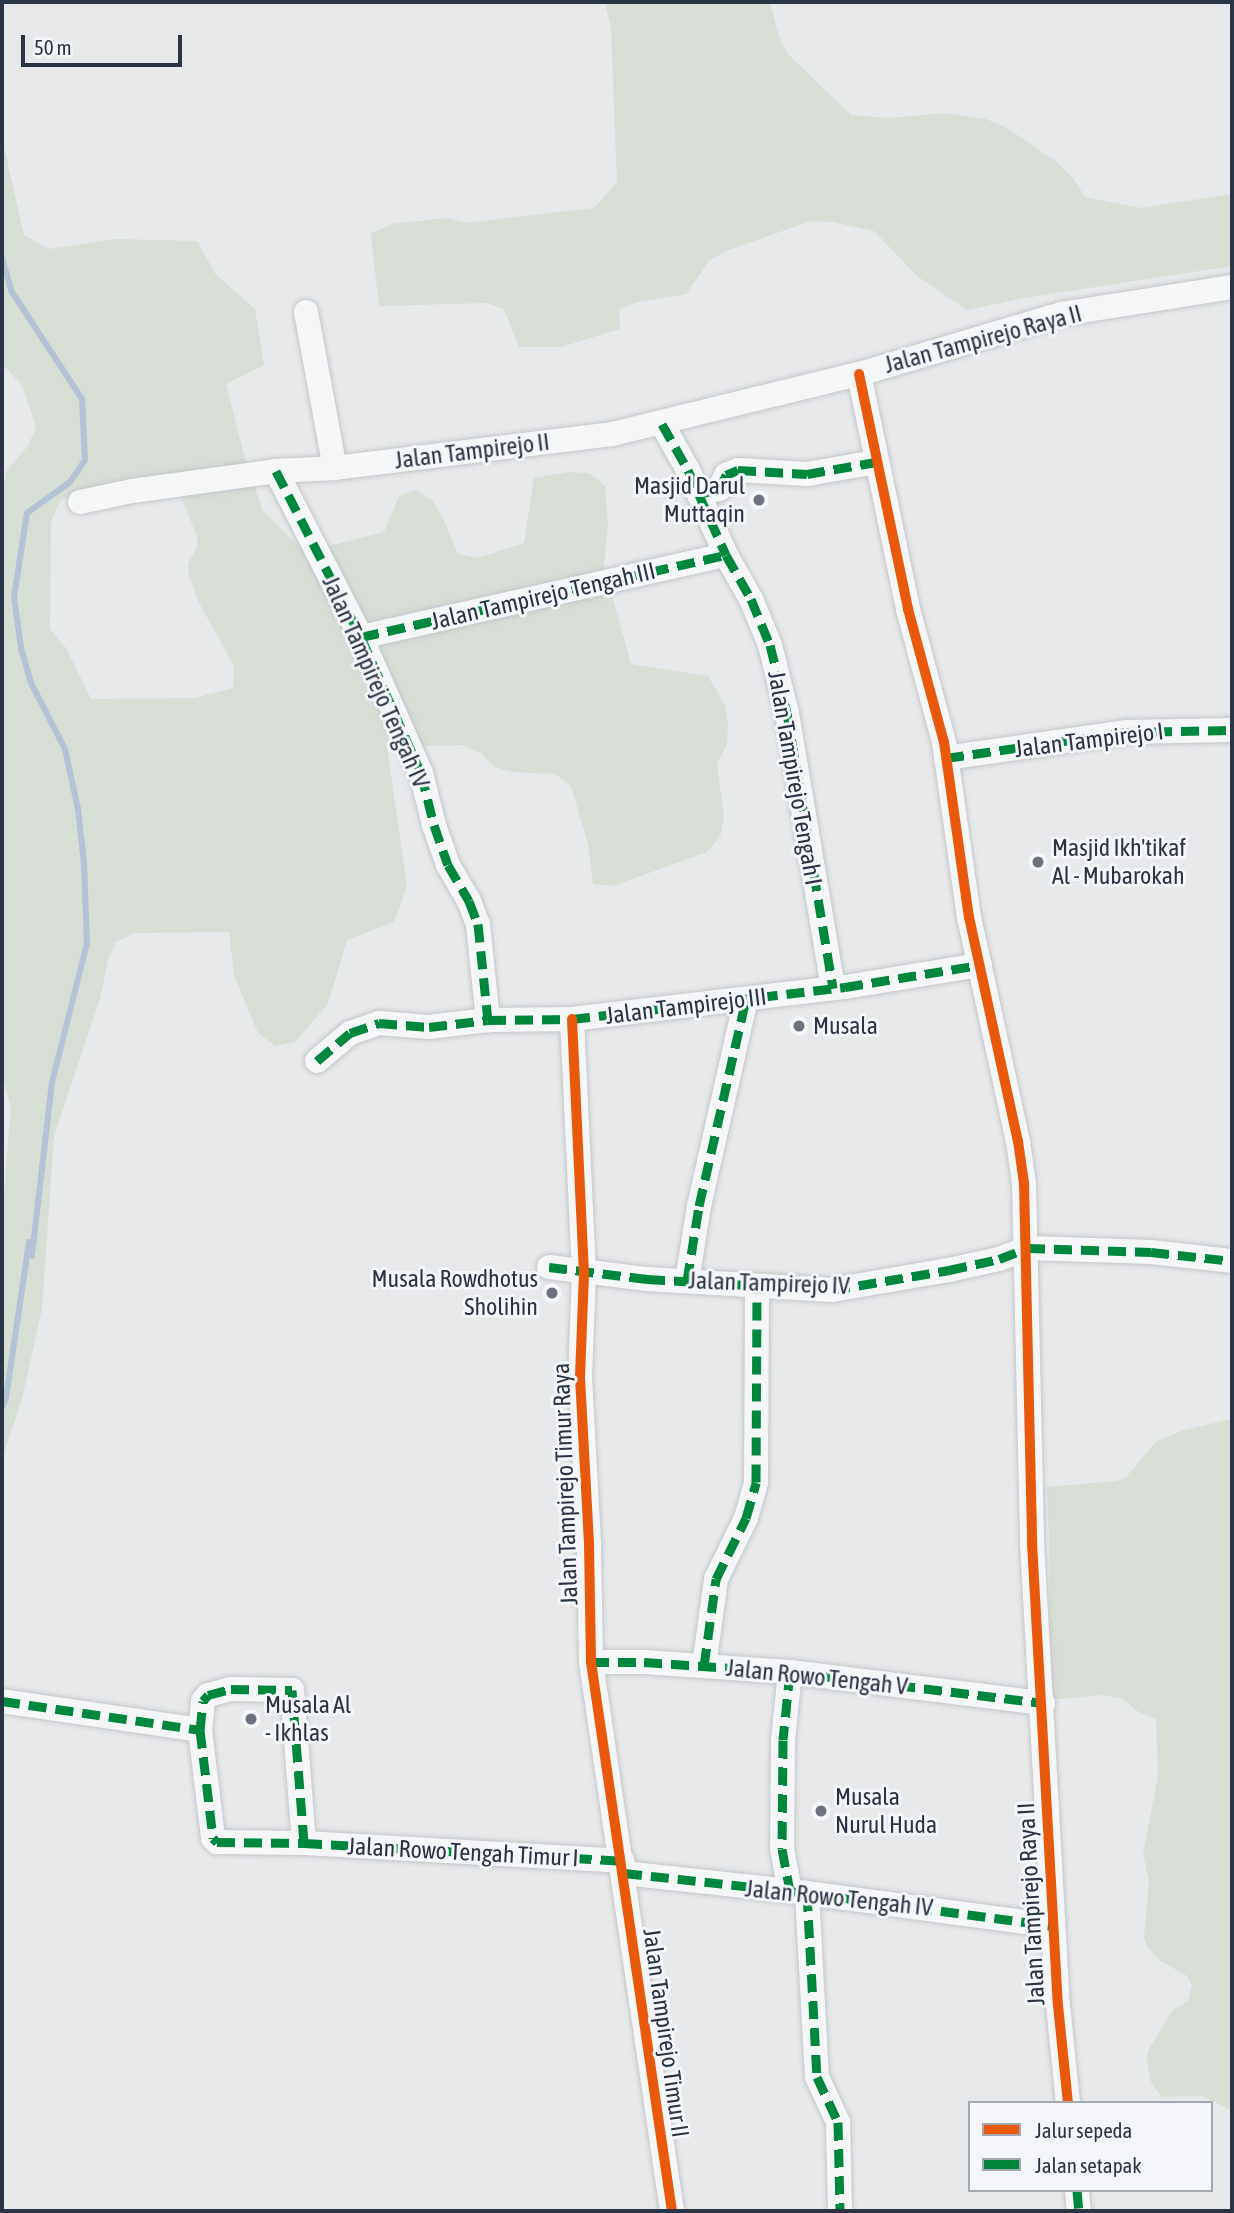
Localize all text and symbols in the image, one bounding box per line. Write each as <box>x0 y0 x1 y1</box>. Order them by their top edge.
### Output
scale bar <box>24 21 186 65</box>
text: 50 m <box>34 35 72 59</box>
street label: Jalan Tampirejo Raya II <box>881 299 1085 379</box>
street label: Jalan Tampirejo II <box>393 427 551 475</box>
place label: Masjid Darul Muttaqin <box>634 472 745 528</box>
marker: Masjid Darul Muttaqin <box>751 492 767 508</box>
street label: Jalan Tampirejo Tengah III <box>428 556 658 636</box>
street label: Jalan Tampirejo Tengah IV <box>316 572 436 792</box>
street label: Jalan Tampirejo Tengah I <box>762 669 828 887</box>
street label: Jalan Tampirejo I <box>1013 717 1165 763</box>
place label: Masjid Ikh'tikaf Al - Mubarokah <box>1052 834 1186 890</box>
marker: Masjid Ikh'tikaf Al - Mubarokah <box>1030 854 1046 870</box>
street label: Jalan Tampirejo III <box>604 982 768 1030</box>
place label: Musala <box>813 1012 878 1040</box>
marker: Musala <box>791 1018 807 1034</box>
place label: Musala Rowdhotus Sholihin <box>371 1265 538 1321</box>
street label: Jalan Tampirejo IV <box>688 1266 850 1300</box>
marker: Musala Rowdhotus Sholihin <box>544 1285 560 1301</box>
street label: Jalan Tampirejo Timur Raya <box>546 1362 584 1606</box>
street label: Jalan Rowo Tengah V <box>725 1653 909 1701</box>
place label: Musala Al - Ikhlas <box>265 1691 351 1747</box>
marker: Musala Al - Ikhlas <box>243 1711 259 1727</box>
place label: Musala Nurul Huda <box>835 1783 937 1839</box>
street label: Jalan Tampirejo Raya II <box>1011 1802 1051 2006</box>
marker: Musala Nurul Huda <box>813 1803 829 1819</box>
street label: Jalan Rowo Tengah Timur I <box>347 1832 579 1872</box>
street label: Jalan Rowo Tengah IV <box>744 1874 934 1922</box>
street label: Jalan Tampirejo Timur II <box>637 1927 695 2139</box>
legend <box>968 2101 1213 2192</box>
text: Jalur sepeda <box>1035 2118 1132 2142</box>
text: Jalan setapak <box>1035 2153 1142 2177</box>

